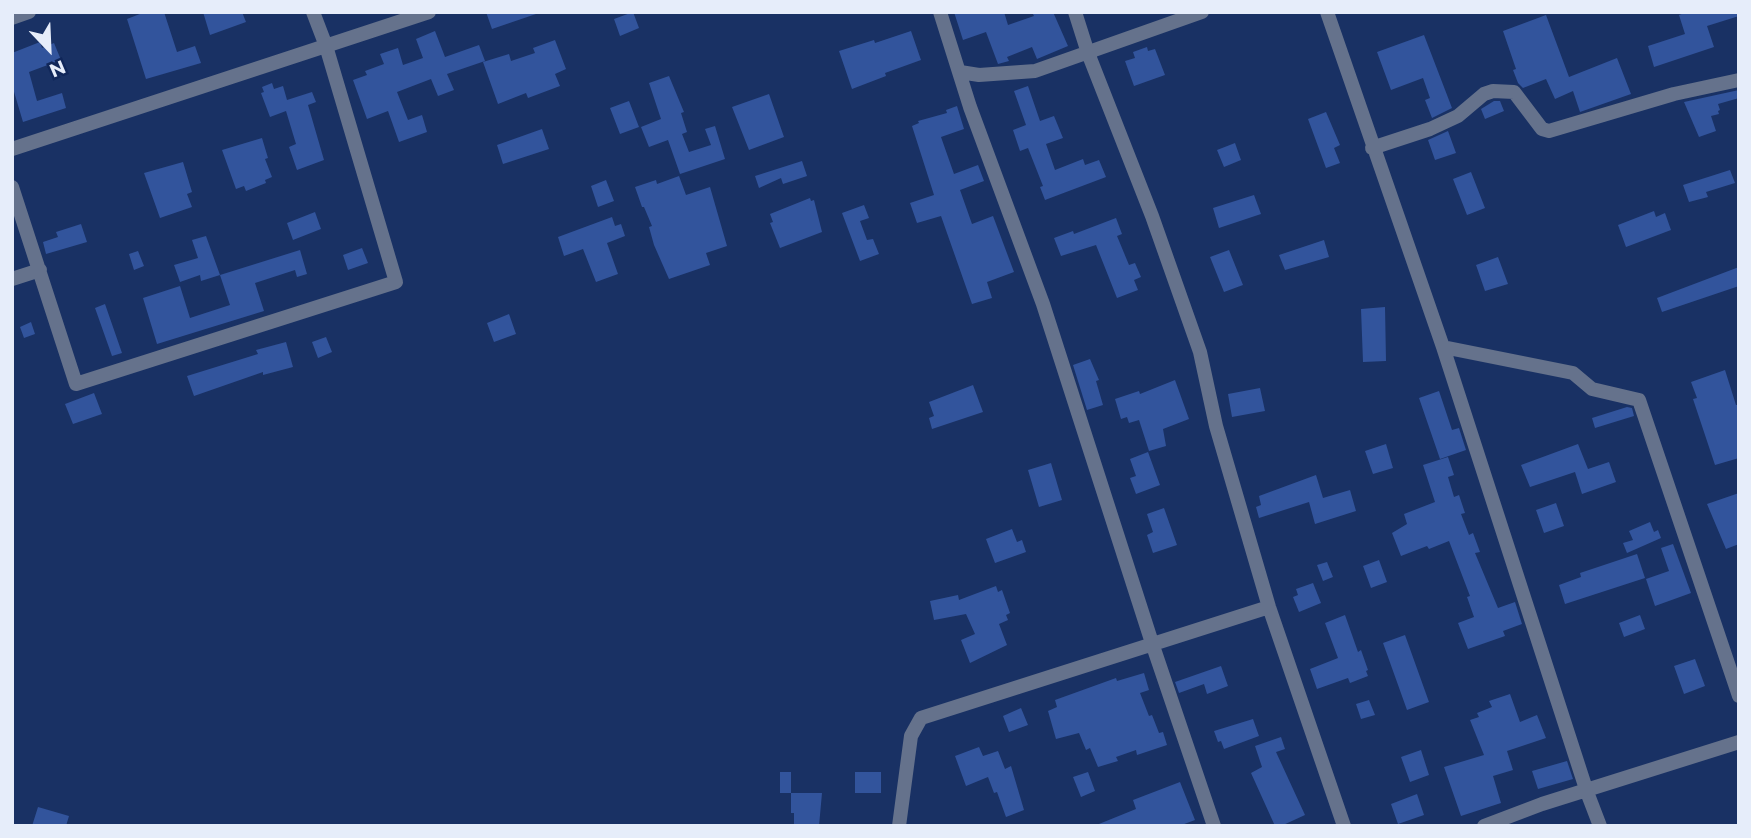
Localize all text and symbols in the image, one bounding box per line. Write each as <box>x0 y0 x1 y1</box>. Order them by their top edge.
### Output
north arrow <box>14 14 84 84</box>
text: N <box>46 55 69 82</box>

